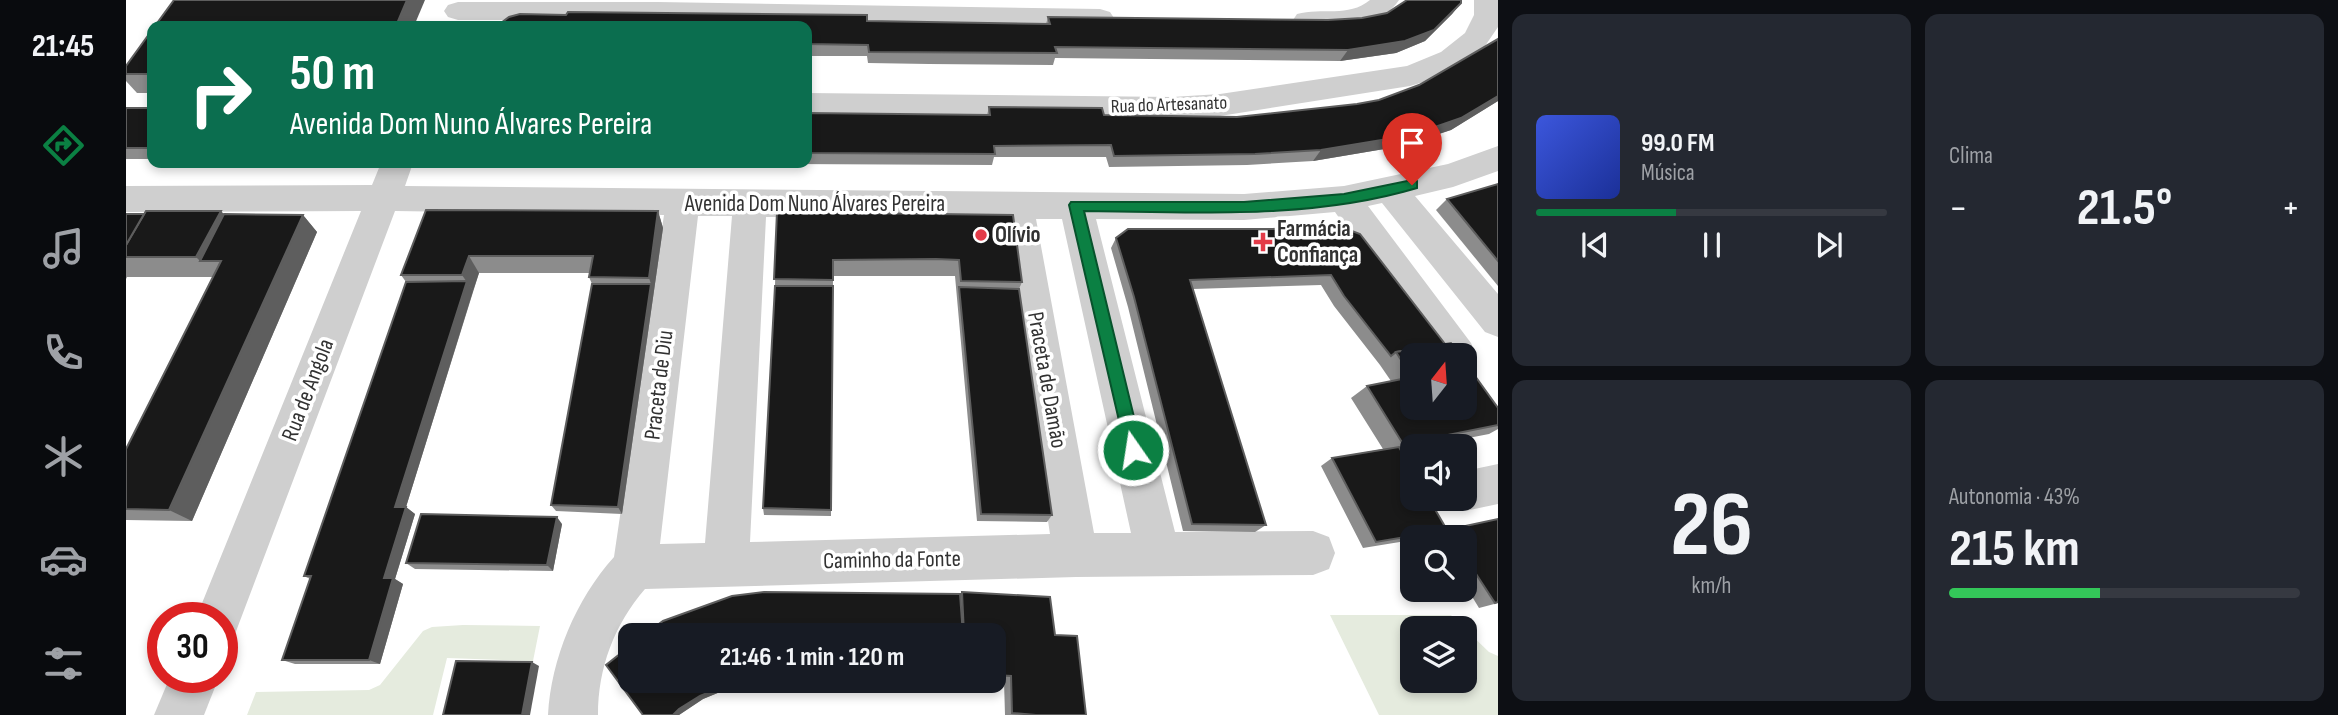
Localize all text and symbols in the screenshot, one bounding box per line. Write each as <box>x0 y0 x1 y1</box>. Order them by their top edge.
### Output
text: 21:45 <box>32 27 94 66</box>
text: 50 m <box>290 45 375 104</box>
icon: right <box>175 49 266 140</box>
street label: Rua do Artesanato <box>1110 91 1228 119</box>
text: Avenida Dom Nuno Álvares Pereira <box>290 105 652 144</box>
pin <box>1382 113 1442 185</box>
icon: directions <box>39 121 88 170</box>
icon: arrive <box>1393 124 1431 162</box>
text: 99.0 FM <box>1641 128 1714 159</box>
text: Clima <box>1949 142 1993 170</box>
text: Música <box>1641 159 1695 187</box>
text: 21.5° <box>2077 177 2172 240</box>
text: − <box>1949 186 1968 231</box>
text: + <box>2281 186 2300 231</box>
street label: Avenida Dom Nuno Álvares Pereira <box>684 190 945 218</box>
place label: Farmácia Confiança <box>1277 215 1358 269</box>
place label: Olívio <box>995 221 1041 249</box>
icon: music <box>39 224 88 273</box>
icon: previous <box>1576 226 1614 264</box>
icon: pause <box>1693 226 1731 264</box>
icon: next <box>1810 226 1848 264</box>
marker: Olívio <box>973 227 989 243</box>
marker: Farmácia Confiança <box>1255 234 1271 250</box>
street label: Praceta de Damão <box>1021 310 1073 450</box>
icon: phone <box>39 328 88 377</box>
street label: Praceta de Diu <box>638 329 680 441</box>
street label: Rua de Angola <box>276 335 340 445</box>
north arrow <box>1400 343 1477 420</box>
map controls <box>1400 343 1477 693</box>
position arrow <box>1096 413 1170 487</box>
icon: climate <box>39 432 88 481</box>
button: sound <box>1400 434 1477 511</box>
text: 26 <box>1670 472 1753 581</box>
text: Autonomia · 43% <box>1949 483 2080 511</box>
text: 215 km <box>1949 518 2080 581</box>
button: search <box>1400 525 1477 602</box>
icon: car <box>39 535 88 584</box>
street label: Caminho da Fonte <box>823 545 961 575</box>
text: km/h <box>1692 572 1731 600</box>
speed limit sign: 30 <box>147 602 238 693</box>
button: layers <box>1400 616 1477 693</box>
icon: filters <box>39 639 88 688</box>
text: 21:46 · 1 min · 120 m <box>720 642 904 673</box>

